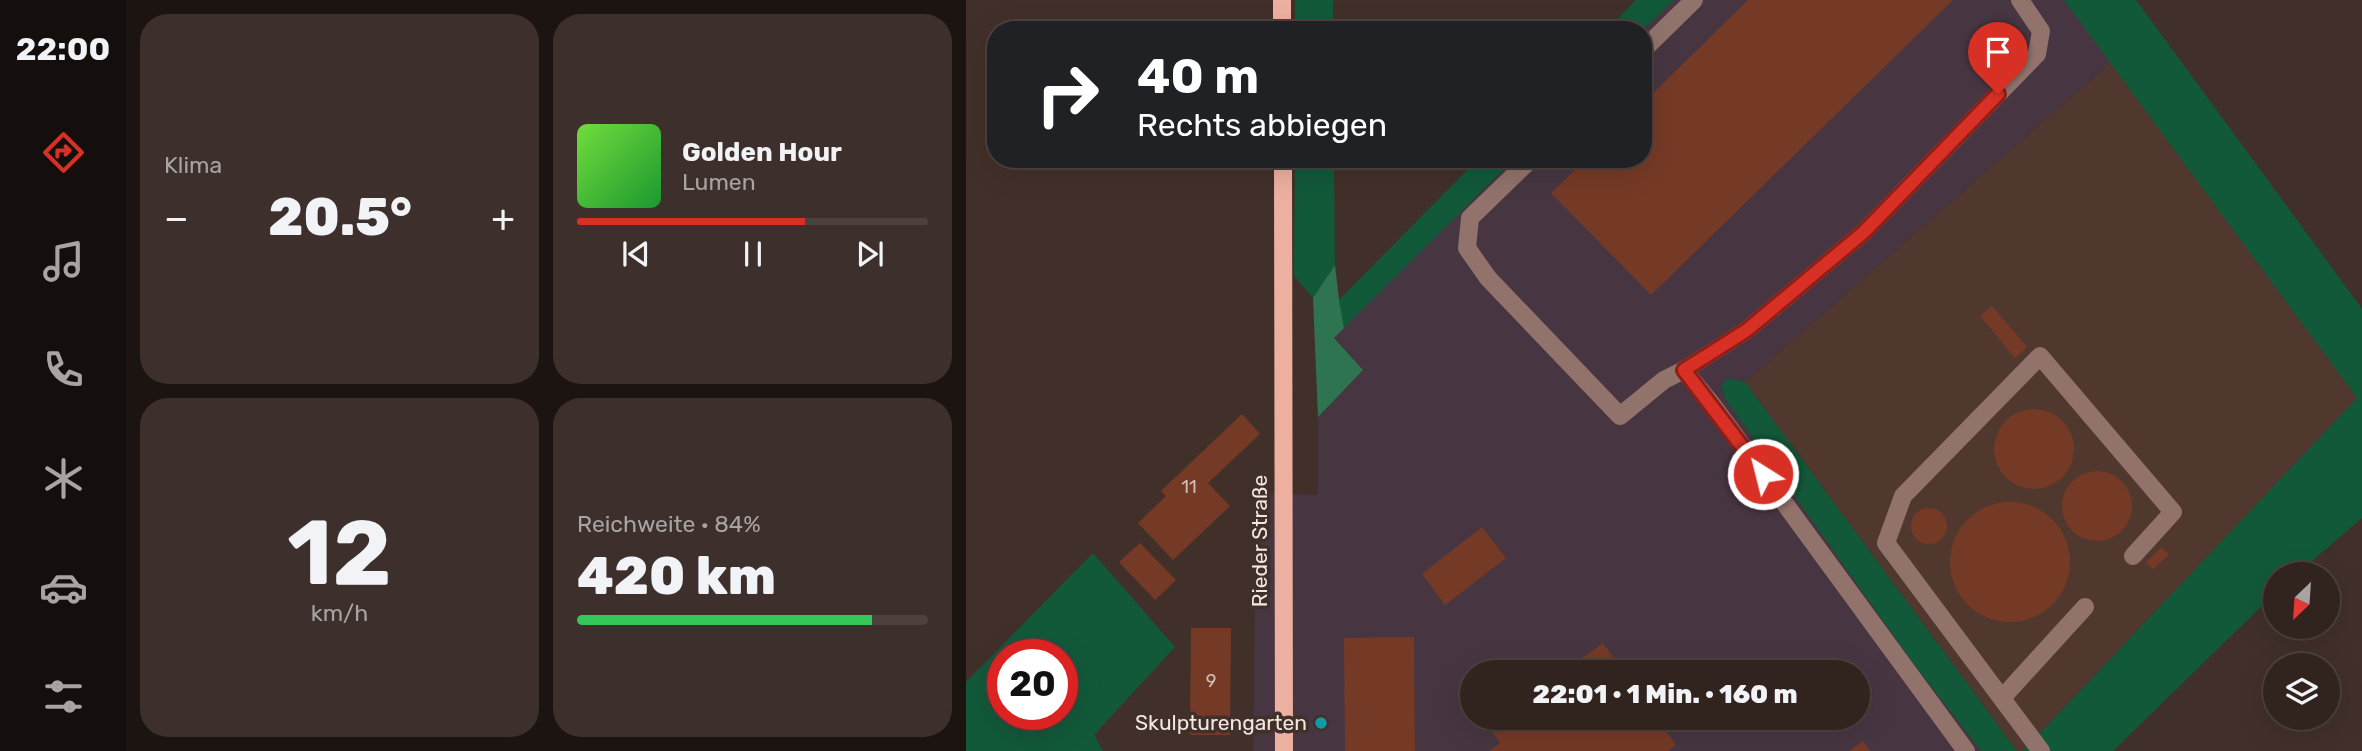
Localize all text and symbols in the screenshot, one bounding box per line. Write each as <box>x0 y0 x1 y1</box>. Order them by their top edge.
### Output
pin <box>1968 22 2028 94</box>
text: 22:00 <box>16 30 110 68</box>
icon: arrive <box>1979 33 2017 71</box>
text: 40 m <box>1137 47 1259 105</box>
icon: right <box>1022 49 1113 140</box>
text: Rechts abbiegen <box>1137 106 1387 144</box>
icon: directions <box>39 128 88 177</box>
text: Golden Hour <box>682 137 842 168</box>
text: Klima <box>164 151 222 179</box>
text: Lumen <box>682 168 756 196</box>
text: 20.5° <box>268 186 412 248</box>
text: − <box>164 195 189 241</box>
text: + <box>491 195 515 241</box>
icon: previous <box>617 235 655 273</box>
icon: pause <box>734 235 772 273</box>
icon: next <box>851 235 889 273</box>
icon: music <box>39 237 88 286</box>
icon: phone <box>39 345 88 394</box>
position arrow <box>1726 437 1800 511</box>
icon: climate <box>39 454 88 503</box>
street label: Rieder Straße <box>1247 475 1272 607</box>
house number: 11 <box>1181 476 1197 498</box>
text: 12 <box>287 499 392 607</box>
text: Reichweite · 84% <box>577 510 761 538</box>
text: 420 km <box>577 545 776 607</box>
north arrow <box>2263 562 2340 639</box>
map controls <box>2263 562 2340 730</box>
icon: car <box>39 563 88 612</box>
text: km/h <box>311 599 368 627</box>
speed limit sign: 20 <box>987 639 1078 730</box>
button: layers <box>2263 653 2340 730</box>
house number: 9 <box>1206 670 1216 692</box>
icon: filters <box>39 672 88 721</box>
text: 22:01 · 1 Min. · 160 m <box>1532 679 1798 710</box>
place label: Skulpturengarten <box>1135 710 1307 735</box>
marker: Skulpturengarten <box>1313 715 1329 731</box>

